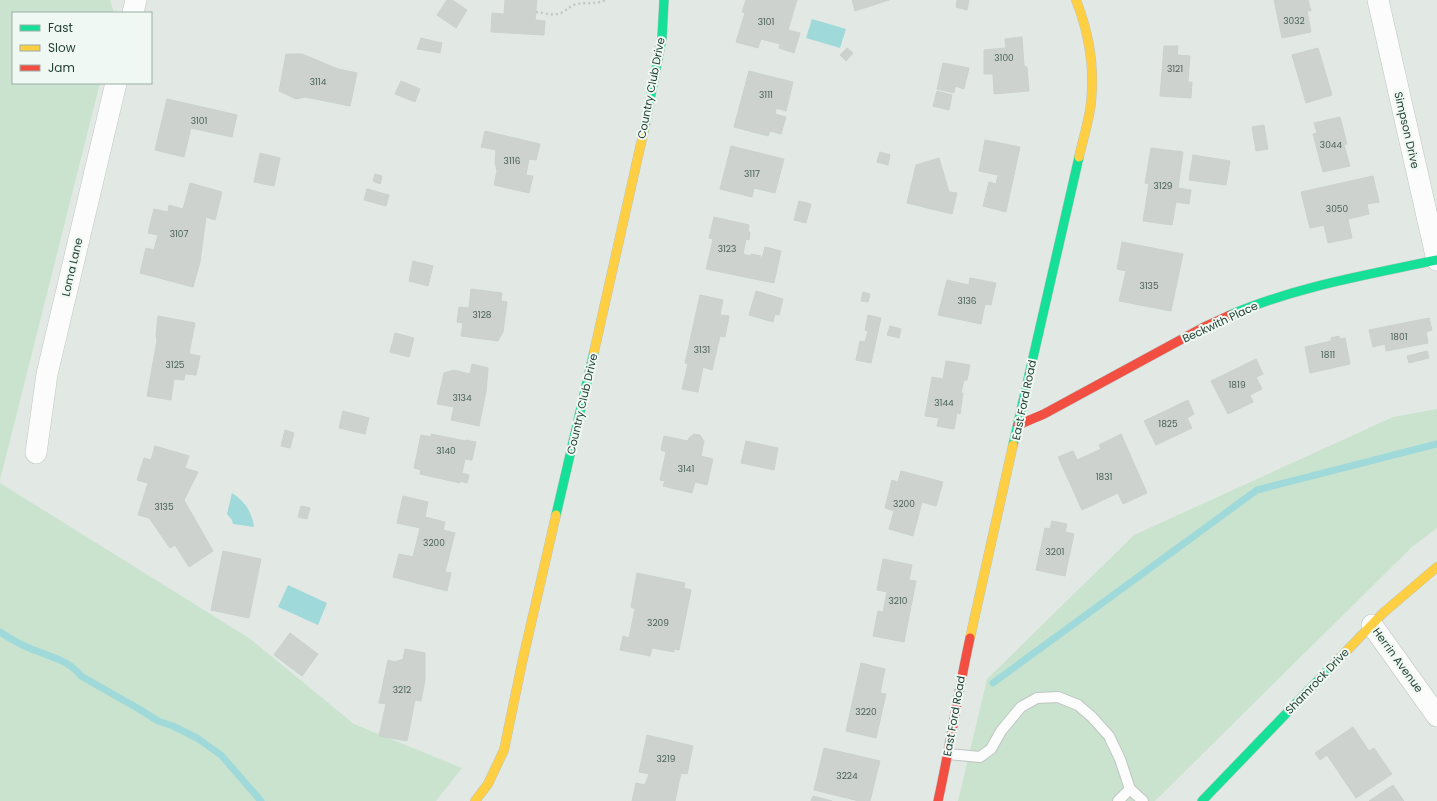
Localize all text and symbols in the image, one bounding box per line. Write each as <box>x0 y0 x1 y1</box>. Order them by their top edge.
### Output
legend <box>12 12 152 84</box>
house number: 3032 <box>1283 15 1305 27</box>
house number: 3101 <box>758 16 774 28</box>
text: Fast <box>48 19 73 36</box>
street label: Country Club Drive <box>633 36 669 140</box>
text: Slow <box>48 39 76 56</box>
house number: 3100 <box>994 52 1014 64</box>
text: Jam <box>48 59 75 76</box>
house number: 3121 <box>1167 63 1183 75</box>
house number: 3114 <box>310 76 327 88</box>
house number: 3111 <box>759 89 773 101</box>
street label: Simpson Drive <box>1390 90 1424 170</box>
house number: 3101 <box>191 115 207 127</box>
house number: 3044 <box>1320 139 1342 151</box>
house number: 3116 <box>504 155 521 167</box>
house number: 3117 <box>744 168 760 180</box>
house number: 3129 <box>1153 180 1173 192</box>
house number: 3050 <box>1326 203 1348 215</box>
house number: 3107 <box>170 228 188 240</box>
street label: Loma Lane <box>58 236 87 298</box>
house number: 3123 <box>718 243 736 255</box>
house number: 3135 <box>1139 280 1159 292</box>
house number: 3136 <box>957 295 977 307</box>
street label: Beckwith Place <box>1180 297 1261 346</box>
house number: 3128 <box>472 309 492 321</box>
house number: 1801 <box>1390 331 1408 343</box>
house number: 3131 <box>694 344 710 356</box>
house number: 1811 <box>1321 349 1335 361</box>
street label: Country Club Drive <box>563 352 601 456</box>
house number: 3125 <box>165 359 185 371</box>
street label: East Ford Road <box>1008 359 1040 441</box>
house number: 1819 <box>1228 379 1246 391</box>
house number: 3134 <box>452 392 472 404</box>
house number: 3144 <box>934 397 954 409</box>
house number: 1825 <box>1158 418 1178 430</box>
house number: 3140 <box>436 445 456 457</box>
house number: 3141 <box>678 463 694 475</box>
house number: 1831 <box>1096 471 1112 483</box>
house number: 3200 <box>893 498 915 510</box>
house number: 3135 <box>154 501 174 513</box>
house number: 3200 <box>423 537 445 549</box>
house number: 3201 <box>1045 546 1065 558</box>
house number: 3210 <box>888 595 908 607</box>
house number: 3209 <box>647 617 669 629</box>
street label: Herrin Avenue <box>1369 624 1427 696</box>
street label: Shamrock Drive <box>1281 644 1353 718</box>
street label: East Ford Road <box>939 675 969 757</box>
house number: 3212 <box>393 684 411 696</box>
house number: 3220 <box>855 706 877 718</box>
house number: 3219 <box>656 753 676 765</box>
house number: 3224 <box>836 770 858 782</box>

